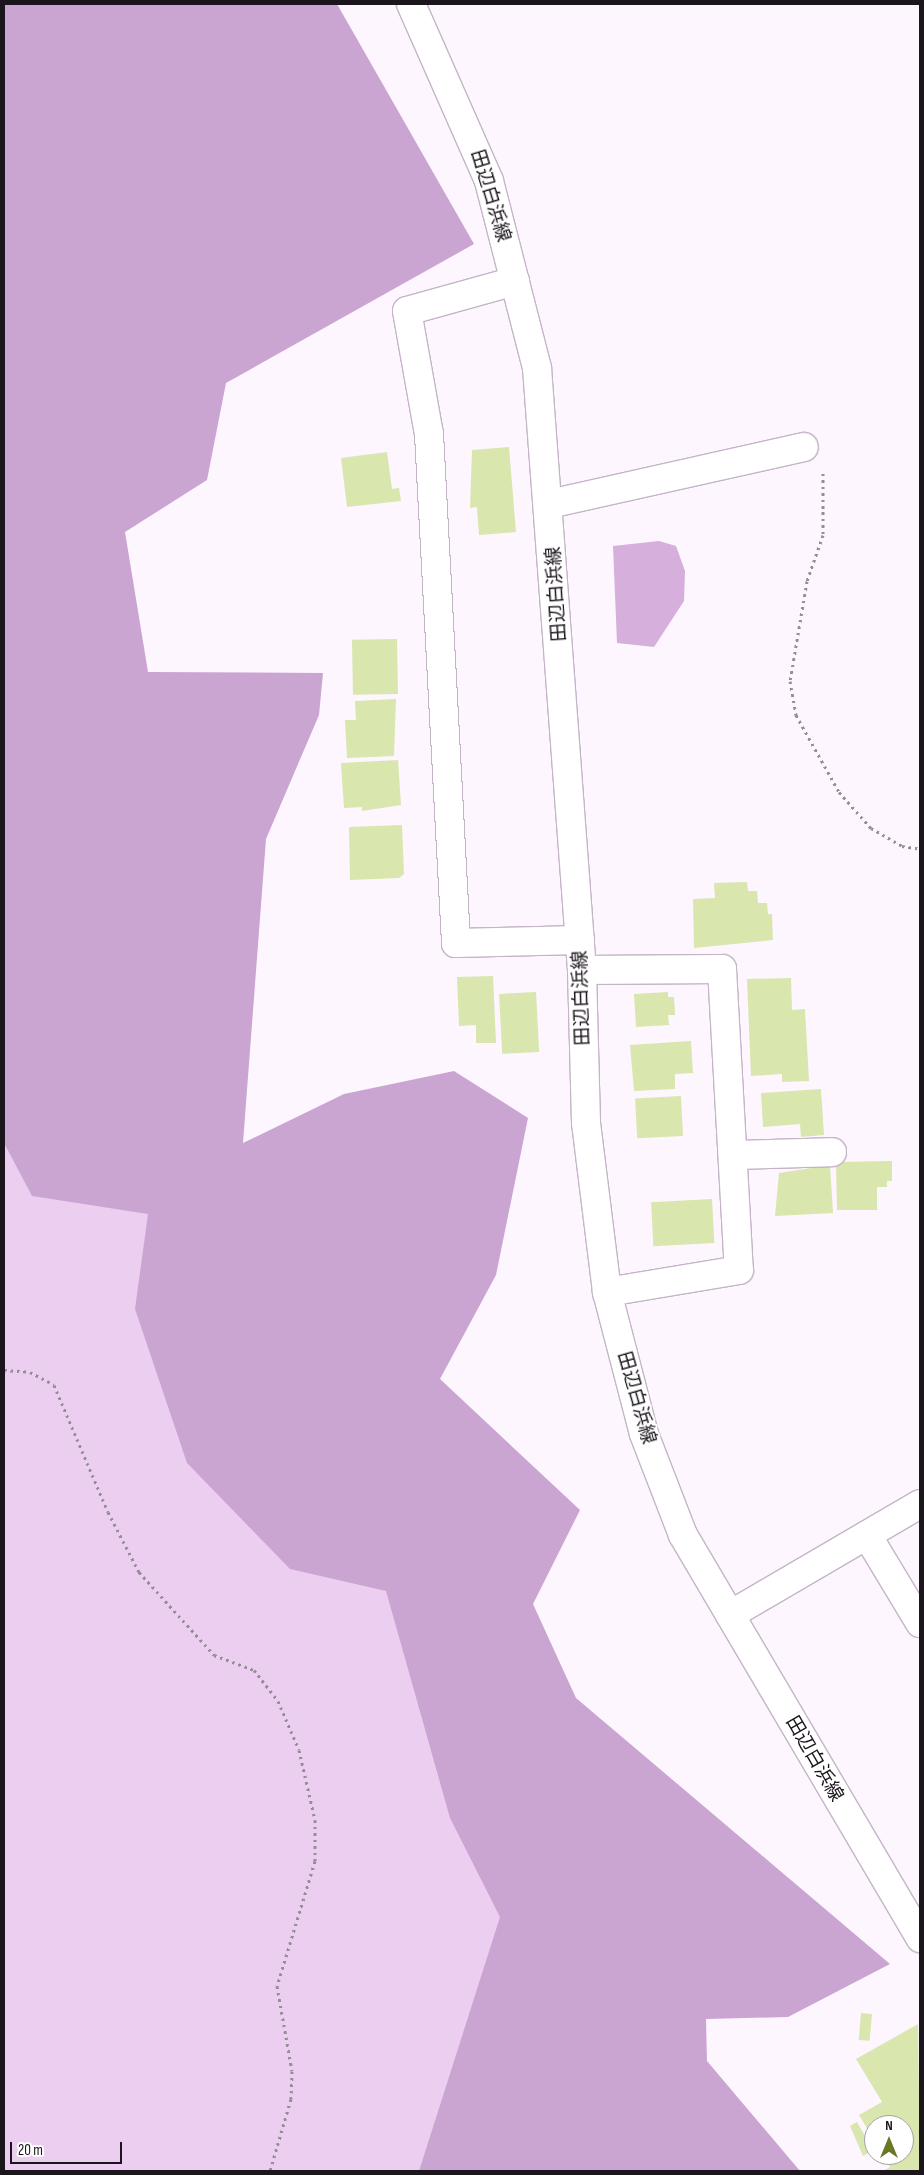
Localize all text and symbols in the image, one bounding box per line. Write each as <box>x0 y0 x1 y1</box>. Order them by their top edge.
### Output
street label: 田辺白浜線 <box>465 147 515 245</box>
street label: 田辺白浜線 <box>542 546 572 642</box>
street label: 田辺白浜線 <box>569 950 595 1046</box>
street label: 田辺白浜線 <box>612 1349 660 1447</box>
street label: 田辺白浜線 <box>780 1712 848 1806</box>
north arrow <box>864 2115 914 2165</box>
text: N <box>885 2117 893 2134</box>
scale bar <box>12 2132 125 2164</box>
text: 20 m <box>18 2141 43 2160</box>

